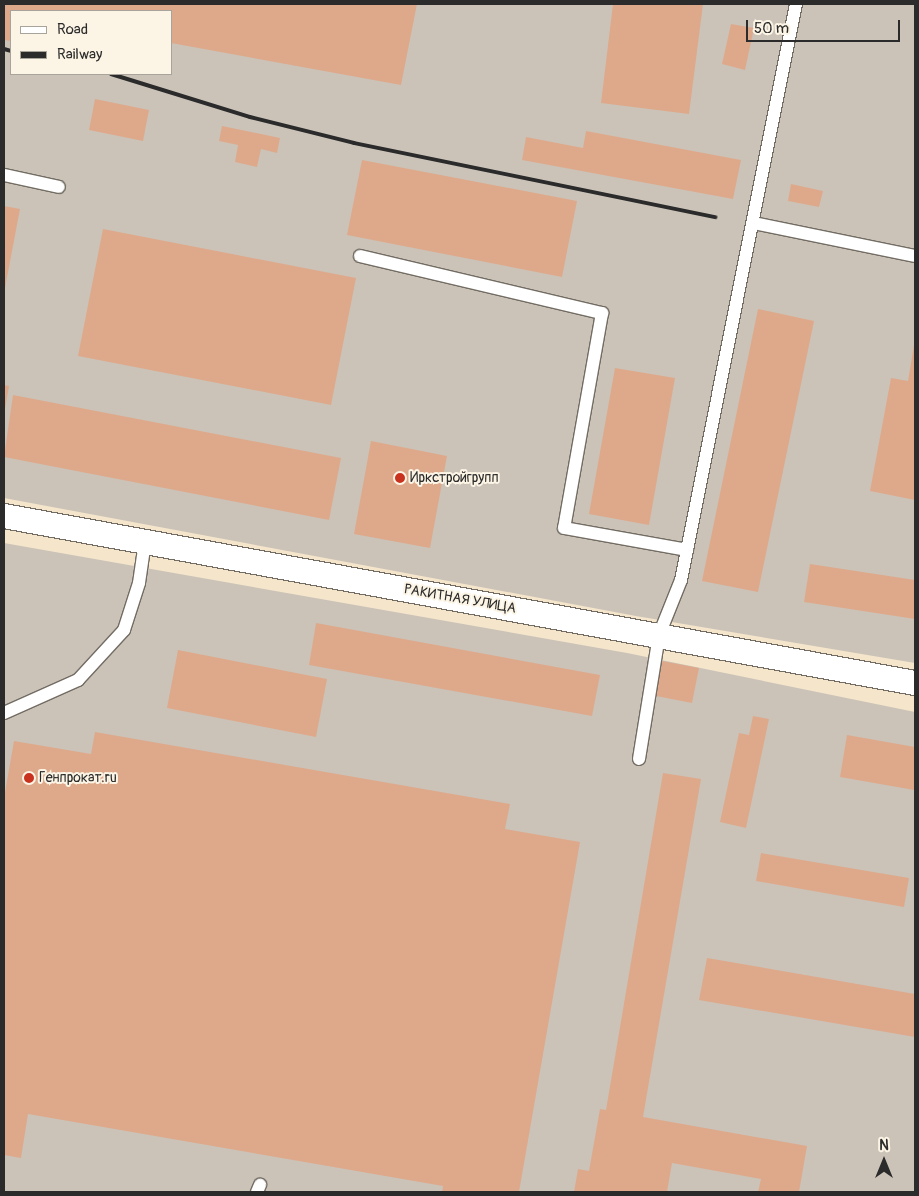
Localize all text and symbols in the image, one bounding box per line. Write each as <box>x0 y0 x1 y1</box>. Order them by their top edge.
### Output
legend <box>10 10 172 75</box>
scale bar <box>749 10 903 42</box>
text: 50 m <box>754 19 789 38</box>
text: Road <box>57 20 88 39</box>
text: Railway <box>57 45 102 64</box>
place label: Иркстройгрупп <box>410 470 499 486</box>
marker: Иркстройгрупп <box>394 472 406 484</box>
street label: РАКИТНАЯ УЛИЦА <box>403 581 517 617</box>
place label: Генпрокат.ru <box>39 770 117 786</box>
marker: Генпрокат.ru <box>23 772 35 784</box>
north arrow <box>859 1136 909 1186</box>
text: N <box>879 1137 889 1154</box>

